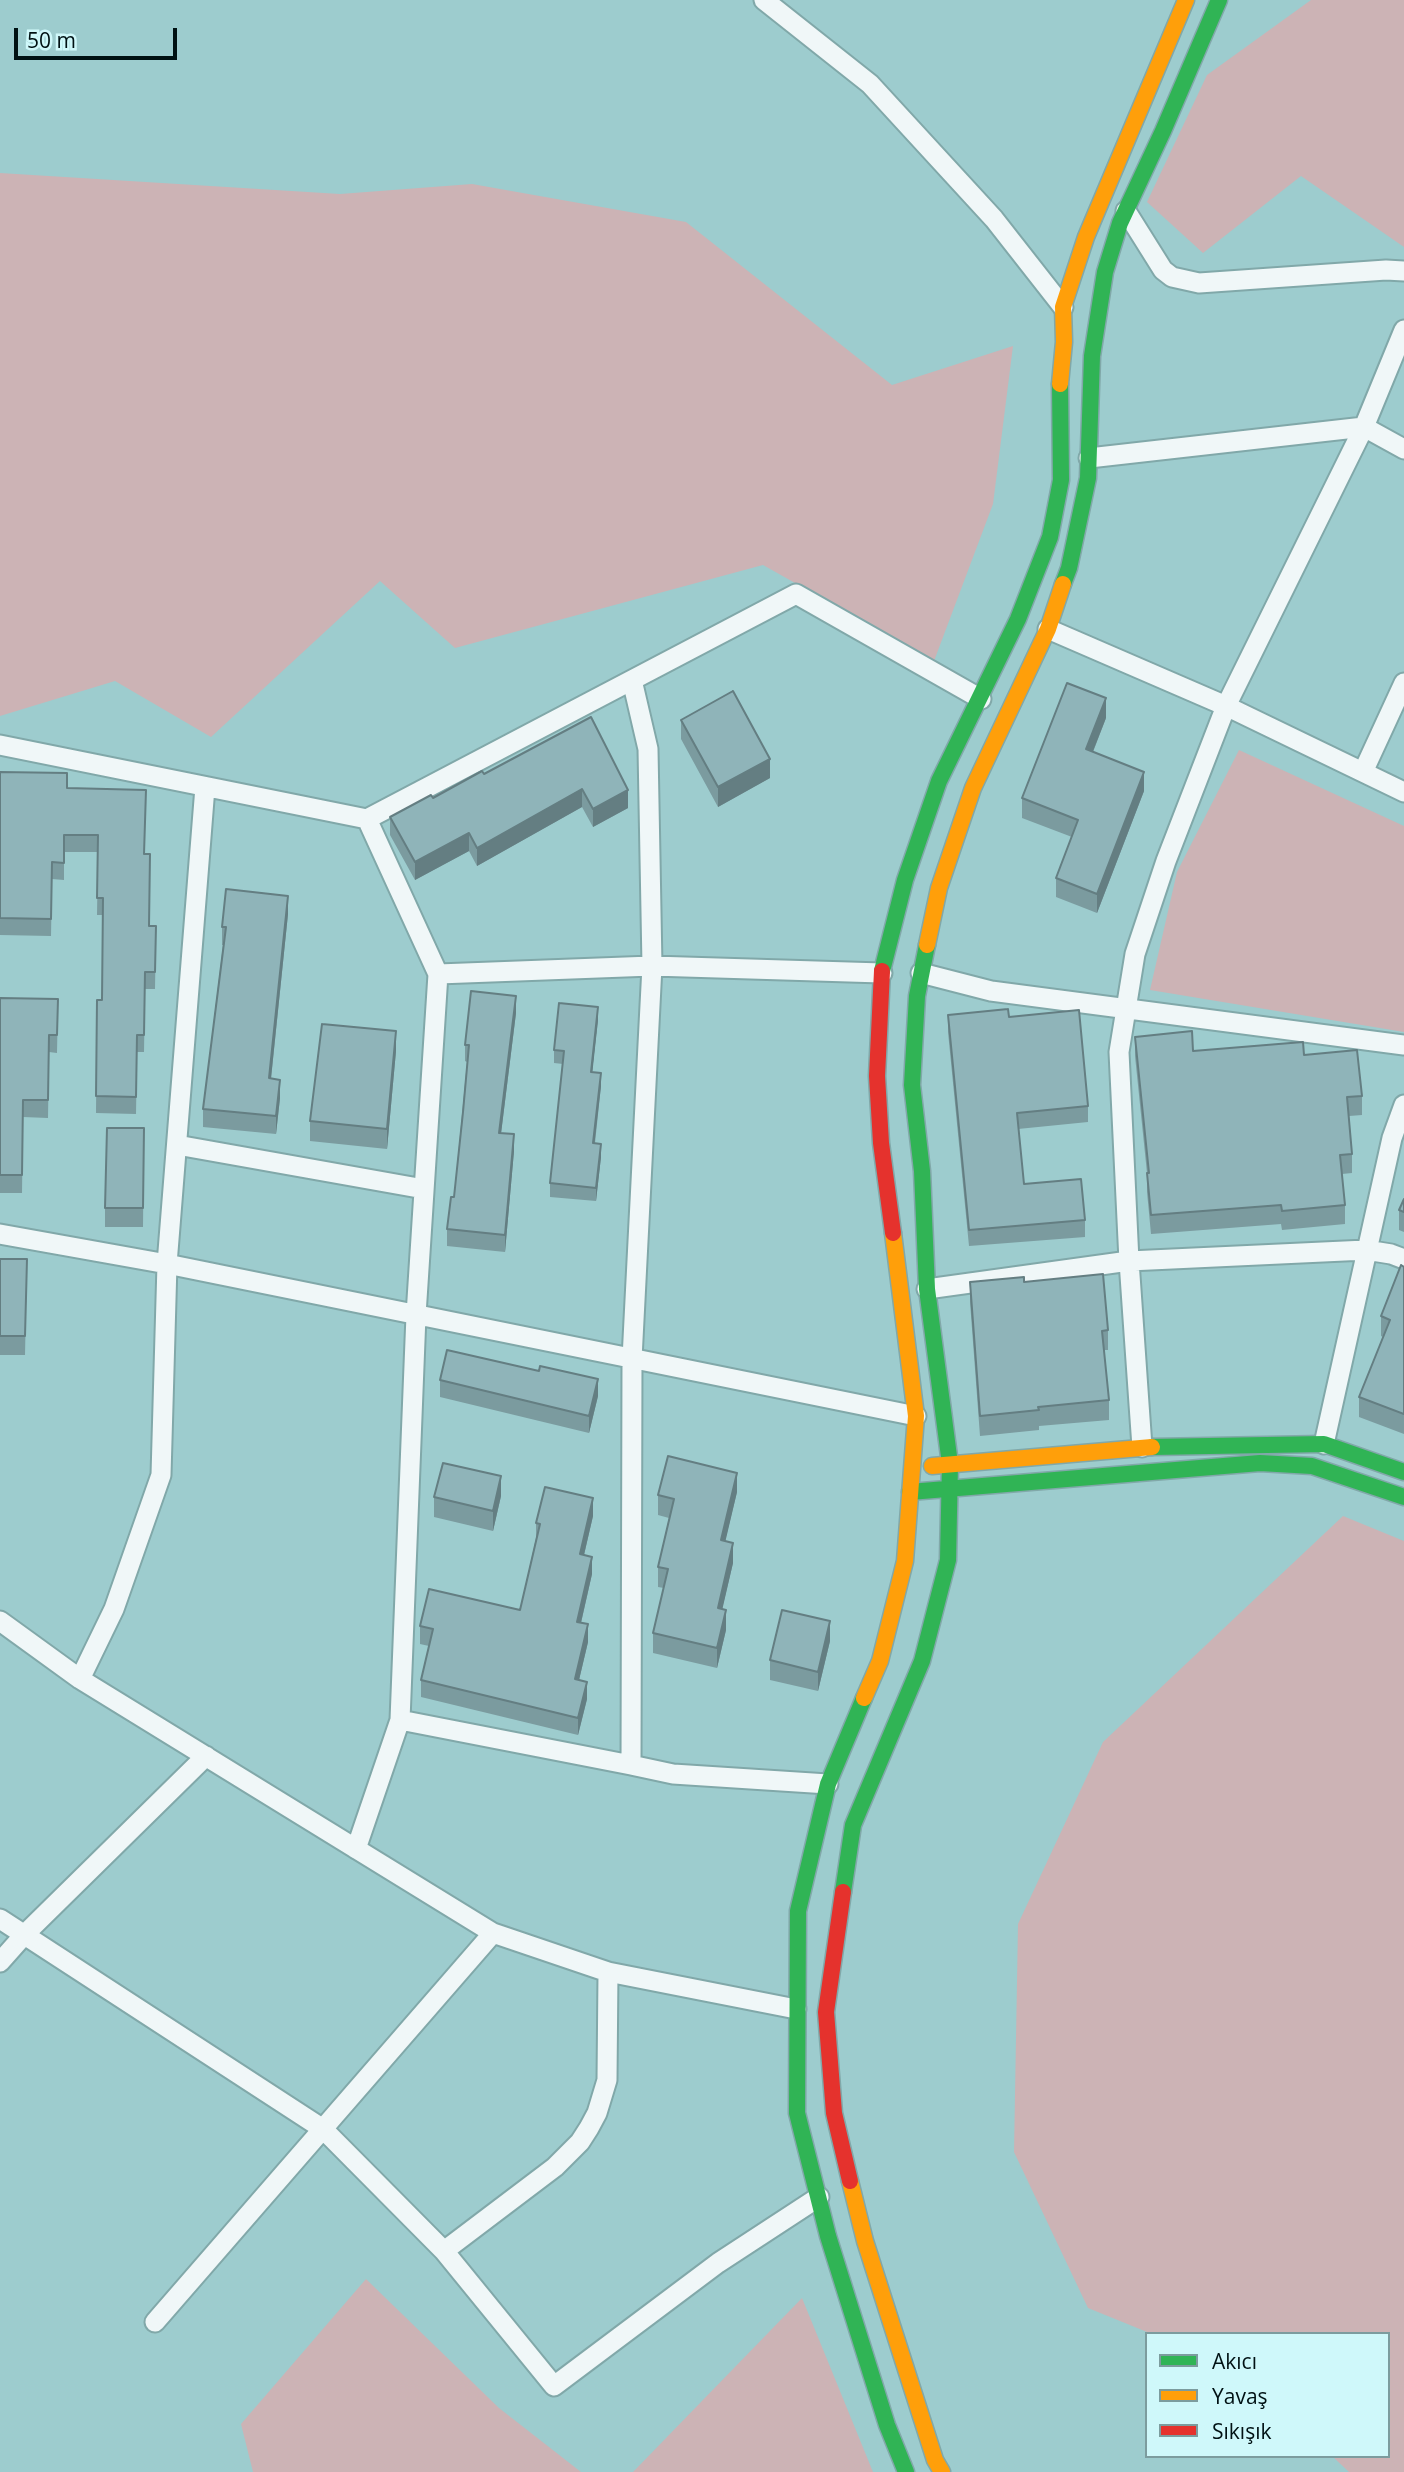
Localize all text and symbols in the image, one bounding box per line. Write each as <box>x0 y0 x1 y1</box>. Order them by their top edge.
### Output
scale bar <box>18 14 180 58</box>
text: 50 m <box>27 26 76 54</box>
legend <box>1145 2332 1390 2458</box>
text: Akıcı <box>1212 2347 1257 2375</box>
text: Yavaş <box>1212 2382 1268 2410</box>
text: Sıkışık <box>1212 2417 1272 2445</box>

